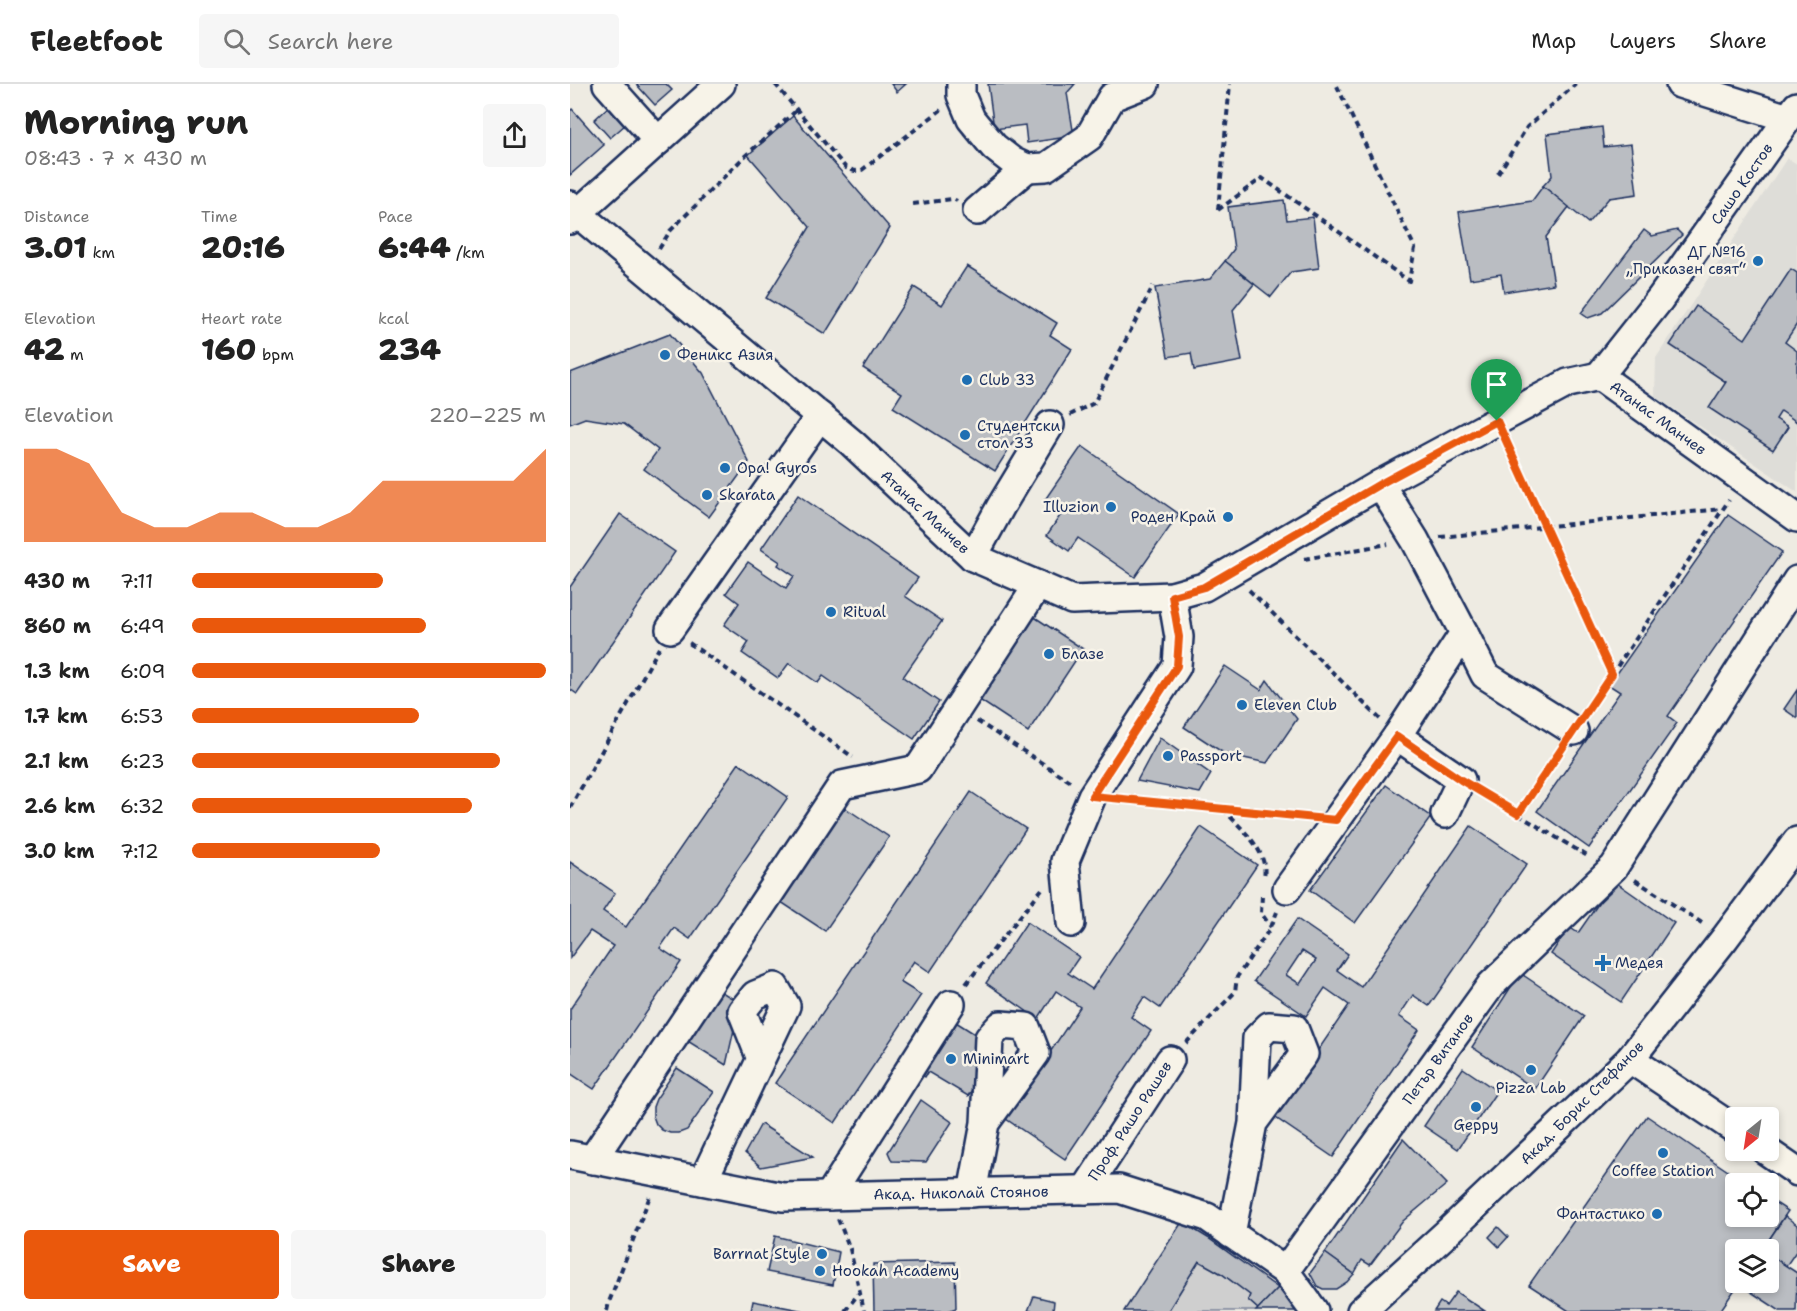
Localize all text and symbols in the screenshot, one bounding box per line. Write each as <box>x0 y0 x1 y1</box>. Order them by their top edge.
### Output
search box <box>199 14 619 68</box>
text: Fleetfoot <box>30 22 163 60</box>
icon: search <box>220 25 253 58</box>
text: Search here <box>268 27 393 56</box>
text: Map <box>1531 27 1576 55</box>
text: Layers <box>1609 27 1676 55</box>
text: Share <box>1709 27 1767 55</box>
text: Morning run <box>24 100 248 145</box>
button: share <box>483 104 546 167</box>
street label: Сашо Костов <box>1707 139 1778 229</box>
text: 08:43 · 7 × 430 m <box>24 145 207 171</box>
text: Distance <box>24 206 90 227</box>
text: Time <box>201 206 238 227</box>
text: Pace <box>378 206 413 227</box>
text: 3.01 <box>24 227 87 268</box>
text: 20:16 <box>201 227 285 268</box>
text: 6:44 <box>378 227 451 268</box>
text: km <box>87 242 115 263</box>
text: /km <box>451 242 485 263</box>
place label: ДГ №16 „Приказен свят“ <box>1625 242 1746 279</box>
marker: ДГ №16 „Приказен свят“ <box>1751 254 1765 268</box>
text: Elevation <box>24 308 96 329</box>
text: Heart rate <box>201 308 283 329</box>
text: kcal <box>378 308 409 329</box>
text: 42 <box>24 329 65 370</box>
text: 160 <box>201 329 256 370</box>
text: 234 <box>378 329 441 370</box>
text: m <box>65 344 84 365</box>
text: bpm <box>256 344 294 365</box>
place label: Феникс Азия <box>677 345 774 365</box>
marker: Феникс Азия <box>658 348 672 362</box>
pin <box>1471 359 1522 421</box>
icon: arrive <box>1480 368 1513 401</box>
place label: Club 33 <box>979 370 1035 390</box>
marker: Club 33 <box>960 373 974 387</box>
street label: Атанас Манчев <box>1606 376 1710 460</box>
text: Elevation <box>24 402 114 428</box>
text: 220–225 m <box>429 402 546 428</box>
place label: Студентски стол 33 <box>977 416 1060 453</box>
marker: Студентски стол 33 <box>958 428 972 442</box>
place label: Opa! Gyros <box>737 458 817 478</box>
marker: Opa! Gyros <box>718 461 732 475</box>
street label: Атанас Манчев <box>876 466 974 558</box>
place label: Skarata <box>719 485 776 505</box>
marker: Skarata <box>700 488 714 502</box>
place label: Illuzion <box>1043 497 1099 517</box>
marker: Illuzion <box>1104 500 1118 514</box>
place label: Роден Край <box>1131 507 1216 527</box>
marker: Роден Край <box>1221 510 1235 524</box>
text: 430 m <box>24 568 90 594</box>
text: 7:11 <box>120 568 153 594</box>
place label: Ritual <box>843 602 886 622</box>
marker: Ritual <box>824 605 838 619</box>
text: 860 m <box>24 613 91 639</box>
text: 6:49 <box>120 613 165 639</box>
place label: Блазе <box>1061 644 1104 664</box>
marker: Блазе <box>1042 647 1056 661</box>
text: 1.3 km <box>24 658 90 684</box>
text: 6:09 <box>120 658 166 684</box>
place label: Eleven Club <box>1254 695 1337 715</box>
marker: Eleven Club <box>1235 698 1249 712</box>
text: 1.7 km <box>24 703 88 729</box>
text: 6:53 <box>120 703 164 729</box>
place label: Passport <box>1180 746 1242 766</box>
text: 2.1 km <box>24 748 89 774</box>
text: 6:23 <box>120 748 165 774</box>
marker: Passport <box>1161 749 1175 763</box>
text: 2.6 km <box>24 793 95 819</box>
text: 6:32 <box>120 793 164 819</box>
text: 3.0 km <box>24 838 95 864</box>
text: 7:12 <box>120 838 159 864</box>
place label: Медея <box>1615 953 1664 973</box>
marker: Медея <box>1596 956 1610 970</box>
street label: Петър Витанов <box>1398 1009 1478 1109</box>
street label: Акад. Борис Стефанов <box>1516 1037 1648 1169</box>
place label: Minimart <box>963 1049 1030 1069</box>
marker: Minimart <box>944 1052 958 1066</box>
street label: Проф. Рашо Рашев <box>1084 1057 1176 1185</box>
marker: Pizza Lab <box>1524 1063 1538 1077</box>
place label: Pizza Lab <box>1496 1078 1566 1098</box>
marker: Geppy <box>1469 1100 1483 1114</box>
north arrow <box>1725 1107 1779 1161</box>
map controls <box>1725 1107 1779 1293</box>
place label: Geppy <box>1453 1115 1499 1135</box>
marker: Coffee Station <box>1656 1146 1670 1160</box>
place label: Coffee Station <box>1612 1161 1714 1181</box>
button: locate <box>1725 1173 1779 1227</box>
street label: Акад. Николай Стоянов <box>873 1181 1049 1205</box>
place label: Фантастико <box>1557 1204 1645 1224</box>
marker: Фантастико <box>1650 1207 1664 1221</box>
button: Save <box>24 1230 279 1299</box>
button: Share <box>291 1230 546 1299</box>
button: layers <box>1725 1239 1779 1293</box>
place label: Barrnat Style <box>713 1244 810 1264</box>
marker: Barrnat Style <box>815 1247 829 1261</box>
place label: Hookah Academy <box>832 1261 959 1281</box>
marker: Hookah Academy <box>813 1264 827 1278</box>

